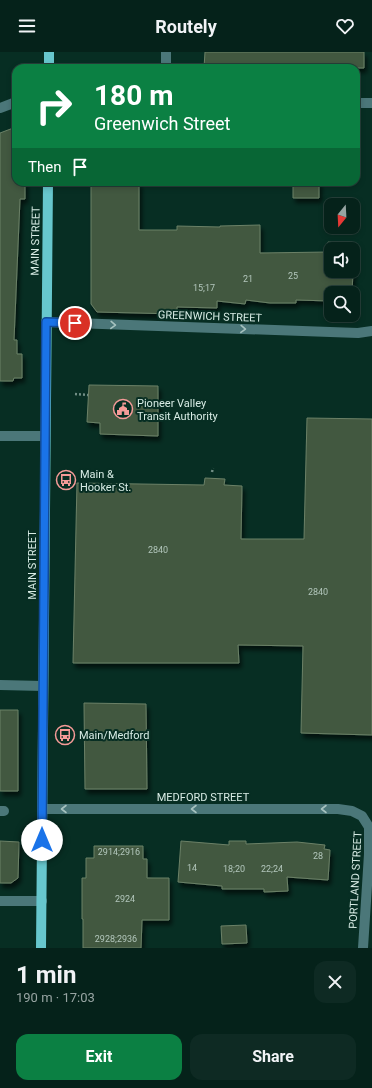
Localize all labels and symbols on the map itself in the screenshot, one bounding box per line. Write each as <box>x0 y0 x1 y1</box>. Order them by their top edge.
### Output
north arrow <box>324 198 360 234</box>
street label: MAIN STREET <box>28 206 43 276</box>
house number: 25 <box>288 271 298 281</box>
house number: 21 <box>243 274 253 284</box>
house number: 15;17 <box>193 283 215 293</box>
pin <box>58 306 92 340</box>
street label: GREENWICH STREET <box>158 308 263 325</box>
one-way arrow <box>110 320 116 329</box>
one-way arrow <box>240 325 246 334</box>
place label: Pioneer Valley Transit Authority <box>137 397 219 423</box>
public building icon: Pioneer Valley Transit Authority <box>112 398 134 420</box>
place label: Main & Hooker St. <box>80 468 131 494</box>
bus stop icon: Main & Hooker St. <box>55 469 77 491</box>
street label: MAIN STREET <box>26 530 39 600</box>
house number: 2840 <box>148 545 168 555</box>
house number: 2840 <box>308 587 328 597</box>
bus stop icon: Main/Medford <box>54 724 76 746</box>
place label: Main/Medford <box>79 729 149 742</box>
street label: MEDFORD STREET <box>157 791 250 804</box>
one-way arrow <box>61 805 67 813</box>
one-way arrow <box>191 805 197 813</box>
one-way arrow <box>321 805 327 813</box>
position arrow <box>21 819 63 861</box>
street label: PORTLAND STREET <box>346 831 365 929</box>
house number: 2914;2916 <box>98 847 140 857</box>
house number: 28 <box>313 851 323 861</box>
house number: 14 <box>187 863 197 873</box>
house number: 18;20 <box>223 864 245 874</box>
house number: 22;24 <box>261 864 283 874</box>
house number: 2924 <box>115 894 135 904</box>
house number: 2928;2936 <box>95 934 137 944</box>

